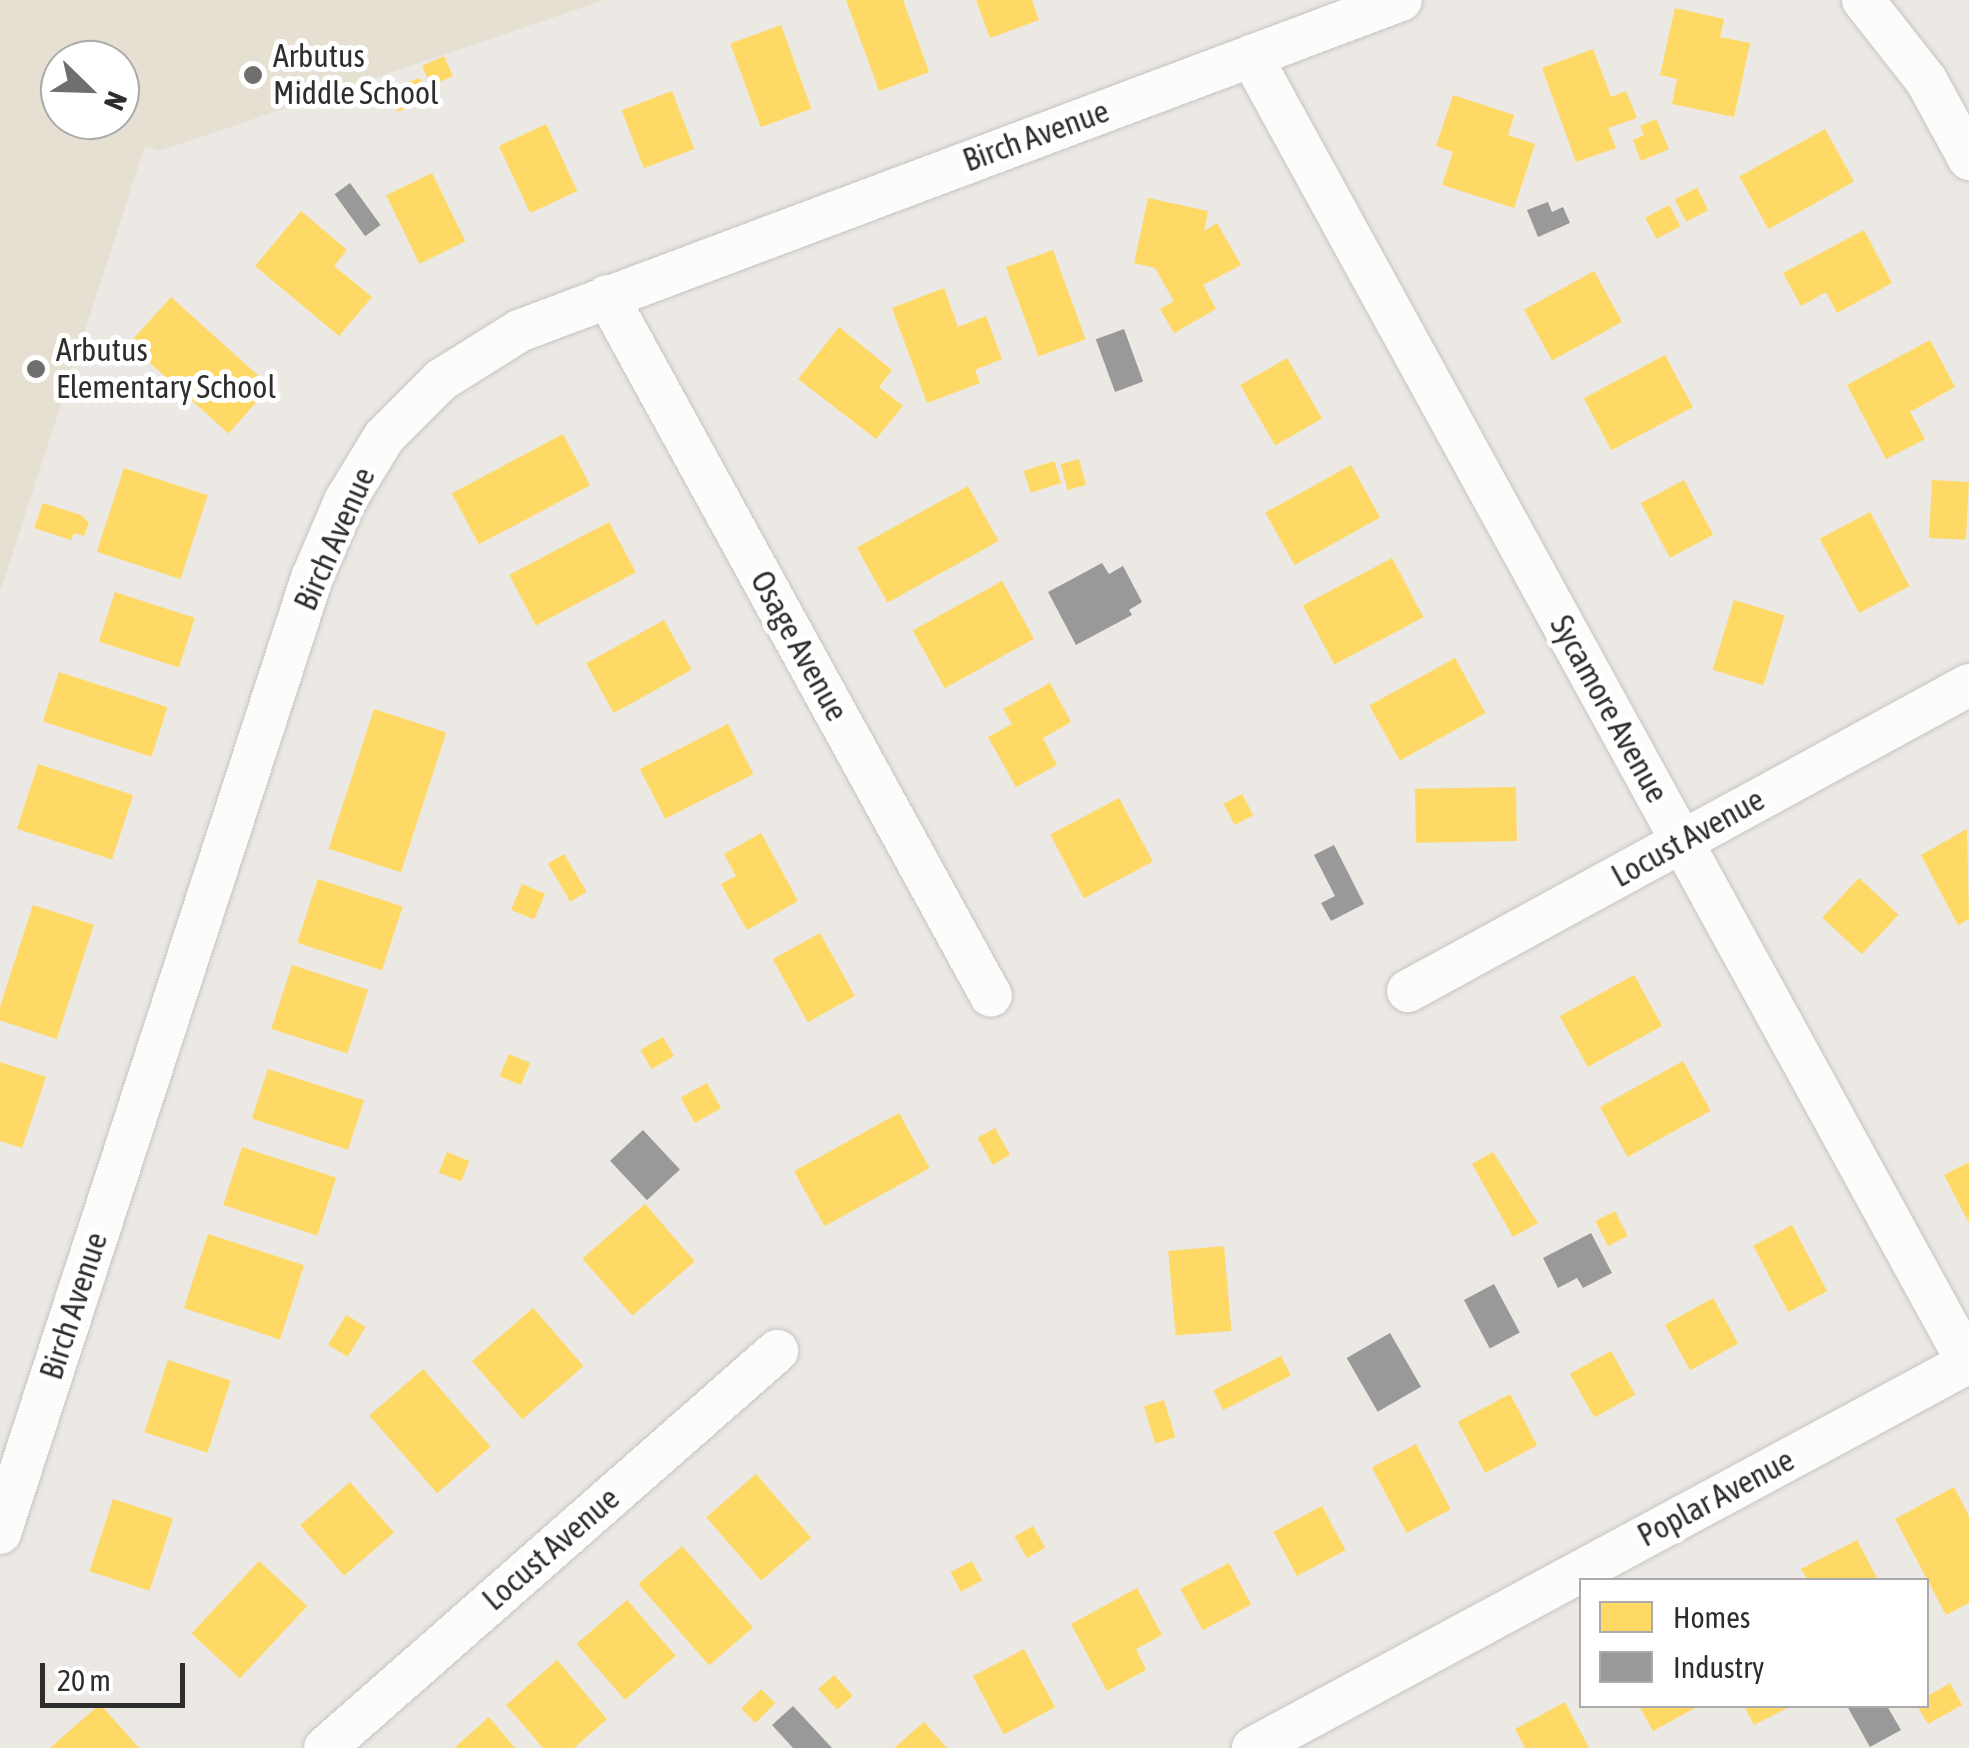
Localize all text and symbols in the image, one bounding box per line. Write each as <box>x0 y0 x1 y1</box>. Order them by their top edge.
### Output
place label: Arbutus Middle School <box>273 38 439 113</box>
north arrow <box>40 40 140 140</box>
marker: Arbutus Middle School <box>242 64 264 86</box>
text: N <box>98 87 134 115</box>
street label: Birch Avenue <box>958 92 1114 180</box>
place label: Arbutus Elementary School <box>56 332 276 407</box>
marker: Arbutus Elementary School <box>25 358 47 380</box>
street label: Birch Avenue <box>286 462 384 616</box>
street label: Osage Avenue <box>742 564 856 728</box>
street label: Sycamore Avenue <box>1542 609 1676 809</box>
street label: Locust Avenue <box>1605 780 1771 896</box>
street label: Birch Avenue <box>32 1228 116 1384</box>
street label: Poplar Avenue <box>1631 1441 1801 1555</box>
street label: Locust Avenue <box>475 1479 627 1619</box>
legend <box>1579 1578 1929 1708</box>
text: Homes <box>1673 1600 1750 1634</box>
scale bar <box>45 1643 190 1705</box>
text: Industry <box>1673 1650 1764 1684</box>
text: 20 m <box>57 1663 111 1697</box>

